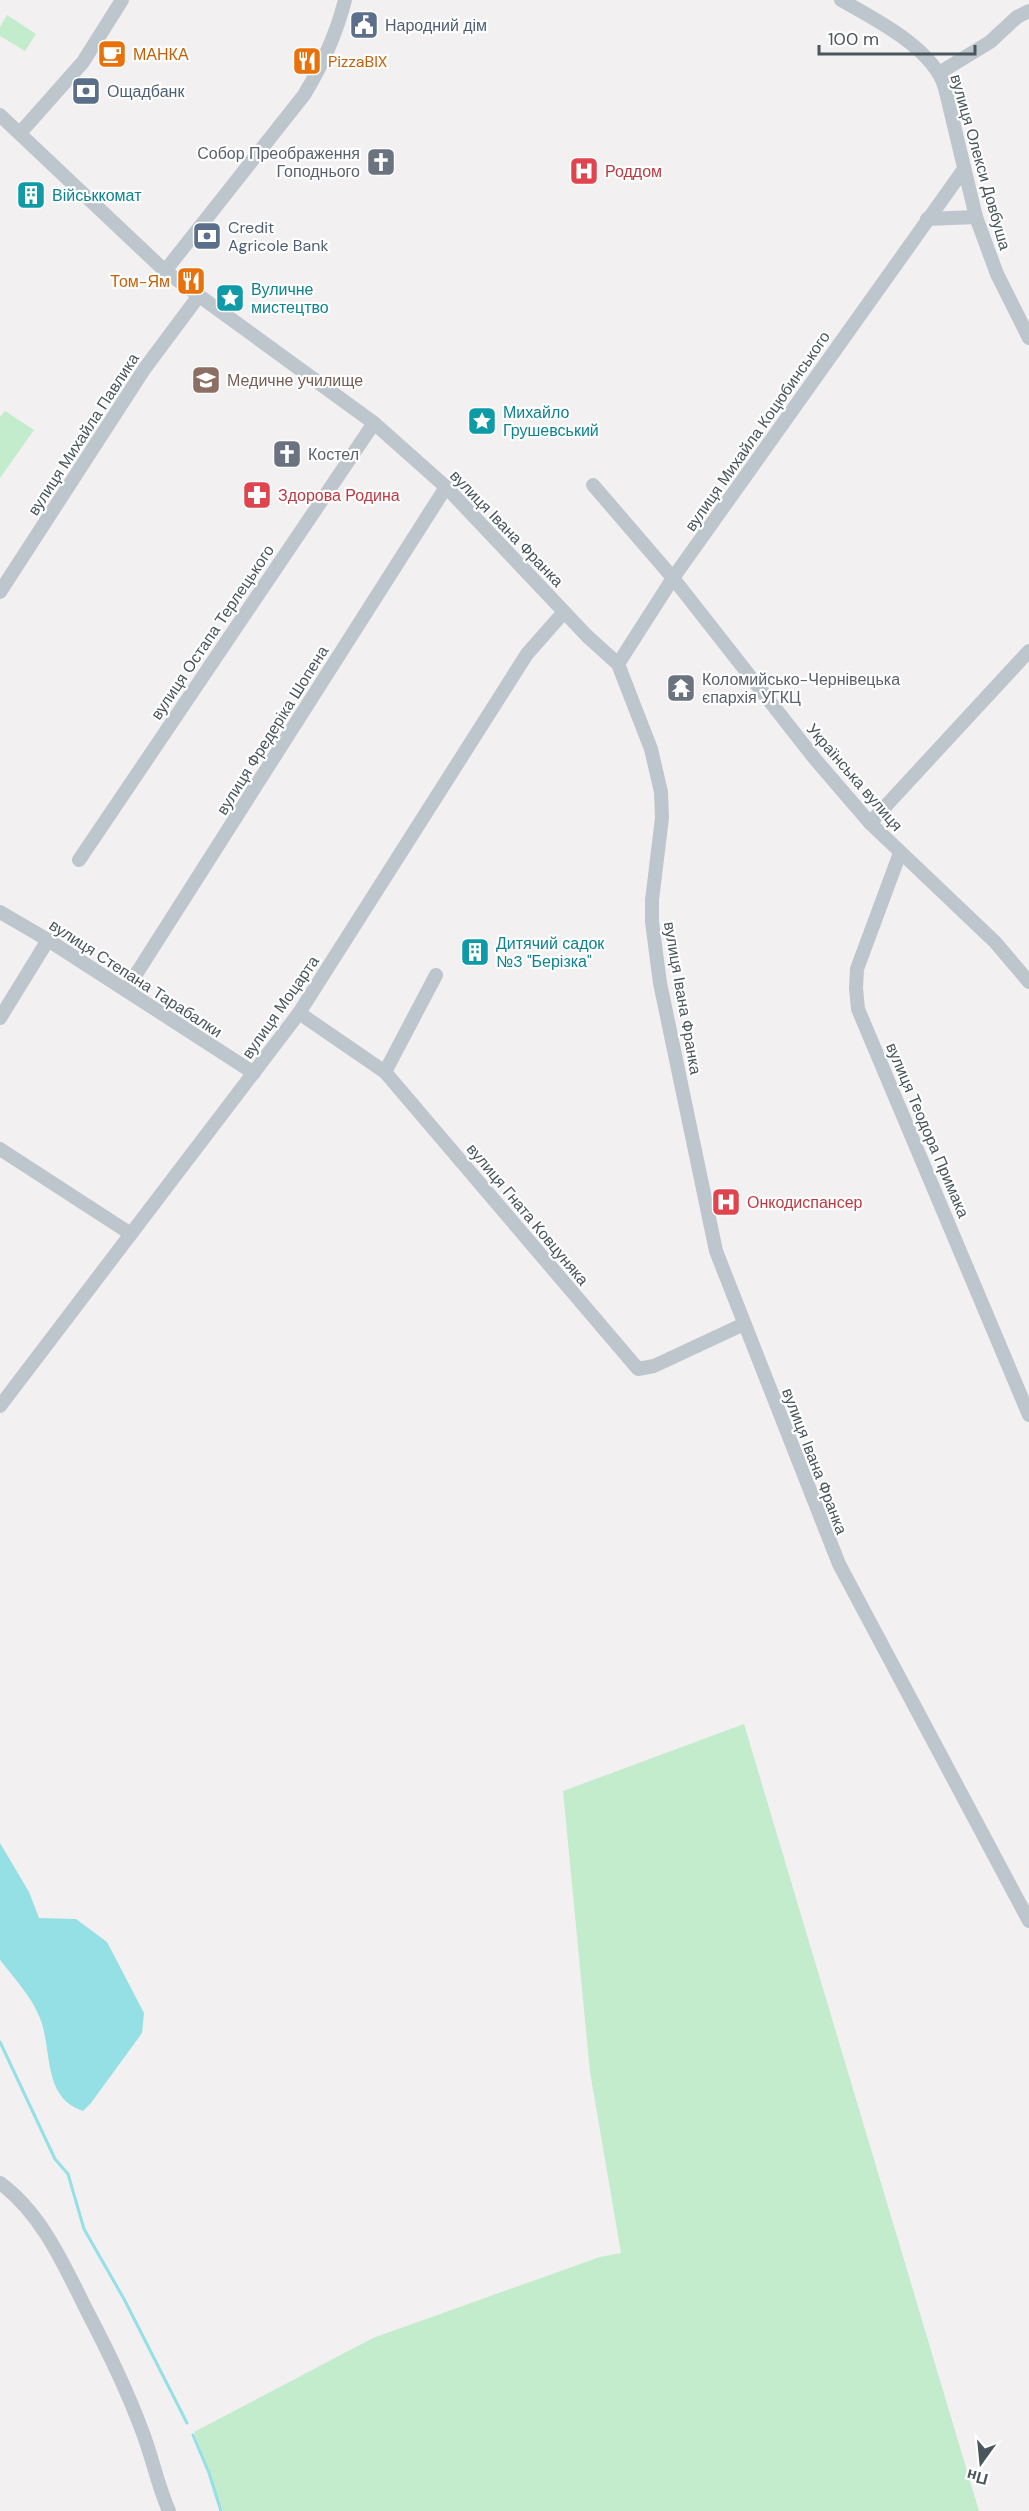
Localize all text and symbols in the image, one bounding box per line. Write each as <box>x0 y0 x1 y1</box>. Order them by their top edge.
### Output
public building icon: Народний дім <box>348 9 380 41</box>
place label: Народний дім <box>385 15 487 36</box>
scale bar <box>819 18 975 56</box>
text: 100 m <box>828 27 879 51</box>
cafe icon: МАНКА <box>96 38 128 70</box>
place label: МАНКА <box>133 44 189 65</box>
restaurant icon: PizzaBIX <box>291 45 323 77</box>
place label: PizzaBIX <box>328 51 388 72</box>
street label: вулиця Олекси Довбуша <box>945 72 1016 253</box>
bank icon: Ощадбанк <box>70 75 102 107</box>
place label: Ощадбанк <box>107 81 185 102</box>
place label: Собор Преображення Гоподнього <box>197 143 360 182</box>
church icon: Собор Преображення Гоподнього <box>365 146 397 178</box>
hospital icon: Роддом <box>568 155 600 187</box>
place label: Роддом <box>605 161 662 182</box>
building icon: Військкомат <box>15 179 47 211</box>
place label: Військкомат <box>52 185 142 206</box>
place label: Credit Agricole Bank <box>228 217 328 256</box>
bank icon: Credit Agricole Bank <box>191 220 223 252</box>
restaurant icon: Том-Ям <box>175 265 207 297</box>
place label: Том-Ям <box>110 271 170 292</box>
place label: Вуличне мистецтво <box>251 279 329 318</box>
place icon: Вуличне мистецтво <box>214 282 246 314</box>
street label: вулиця Михайла Коцюбинського <box>680 327 835 535</box>
street label: вулиця Михайла Павлика <box>23 349 144 520</box>
school or university icon: Медичне училище <box>190 364 222 396</box>
place label: Медичне училище <box>227 370 363 391</box>
place label: Михайло Грушевський <box>503 402 599 441</box>
place icon: Михайло Грушевський <box>466 405 498 437</box>
church icon: Костел <box>271 438 303 470</box>
place label: Костел <box>308 444 359 465</box>
street label: вулиця Івана Франка <box>445 465 568 591</box>
pharmacy icon: Здорова Родина <box>241 479 273 511</box>
place label: Здорова Родина <box>278 485 400 506</box>
street label: вулиця Остапа Терлецького <box>146 541 279 724</box>
street label: вулиця Фредеріка Шопена <box>212 642 333 819</box>
place label: Коломийсько-Чернівецька єпархія УГКЦ <box>702 669 900 708</box>
temple icon: Коломийсько-Чернівецька єпархія УГКЦ <box>665 672 697 704</box>
street label: Українська вулиця <box>802 719 907 836</box>
street label: вулиця Степана Тарабалки <box>45 915 226 1042</box>
street label: вулиця Івана Франка <box>659 920 706 1076</box>
place label: Дитячий садок №3 "Берізка" <box>496 933 605 972</box>
building icon: Дитячий садок №3 "Берізка" <box>459 936 491 968</box>
street label: вулиця Моцарта <box>237 952 324 1063</box>
street label: вулиця Теодора Примака <box>881 1039 974 1221</box>
street label: вулиця Гната Ковцуняка <box>462 1139 593 1290</box>
hospital icon: Онкодиспансер <box>710 1186 742 1218</box>
place label: Онкодиспансер <box>747 1192 863 1213</box>
street label: вулиця Івана Франка <box>777 1385 852 1537</box>
north arrow <box>951 2433 1011 2493</box>
text: Пн <box>964 2464 990 2490</box>

